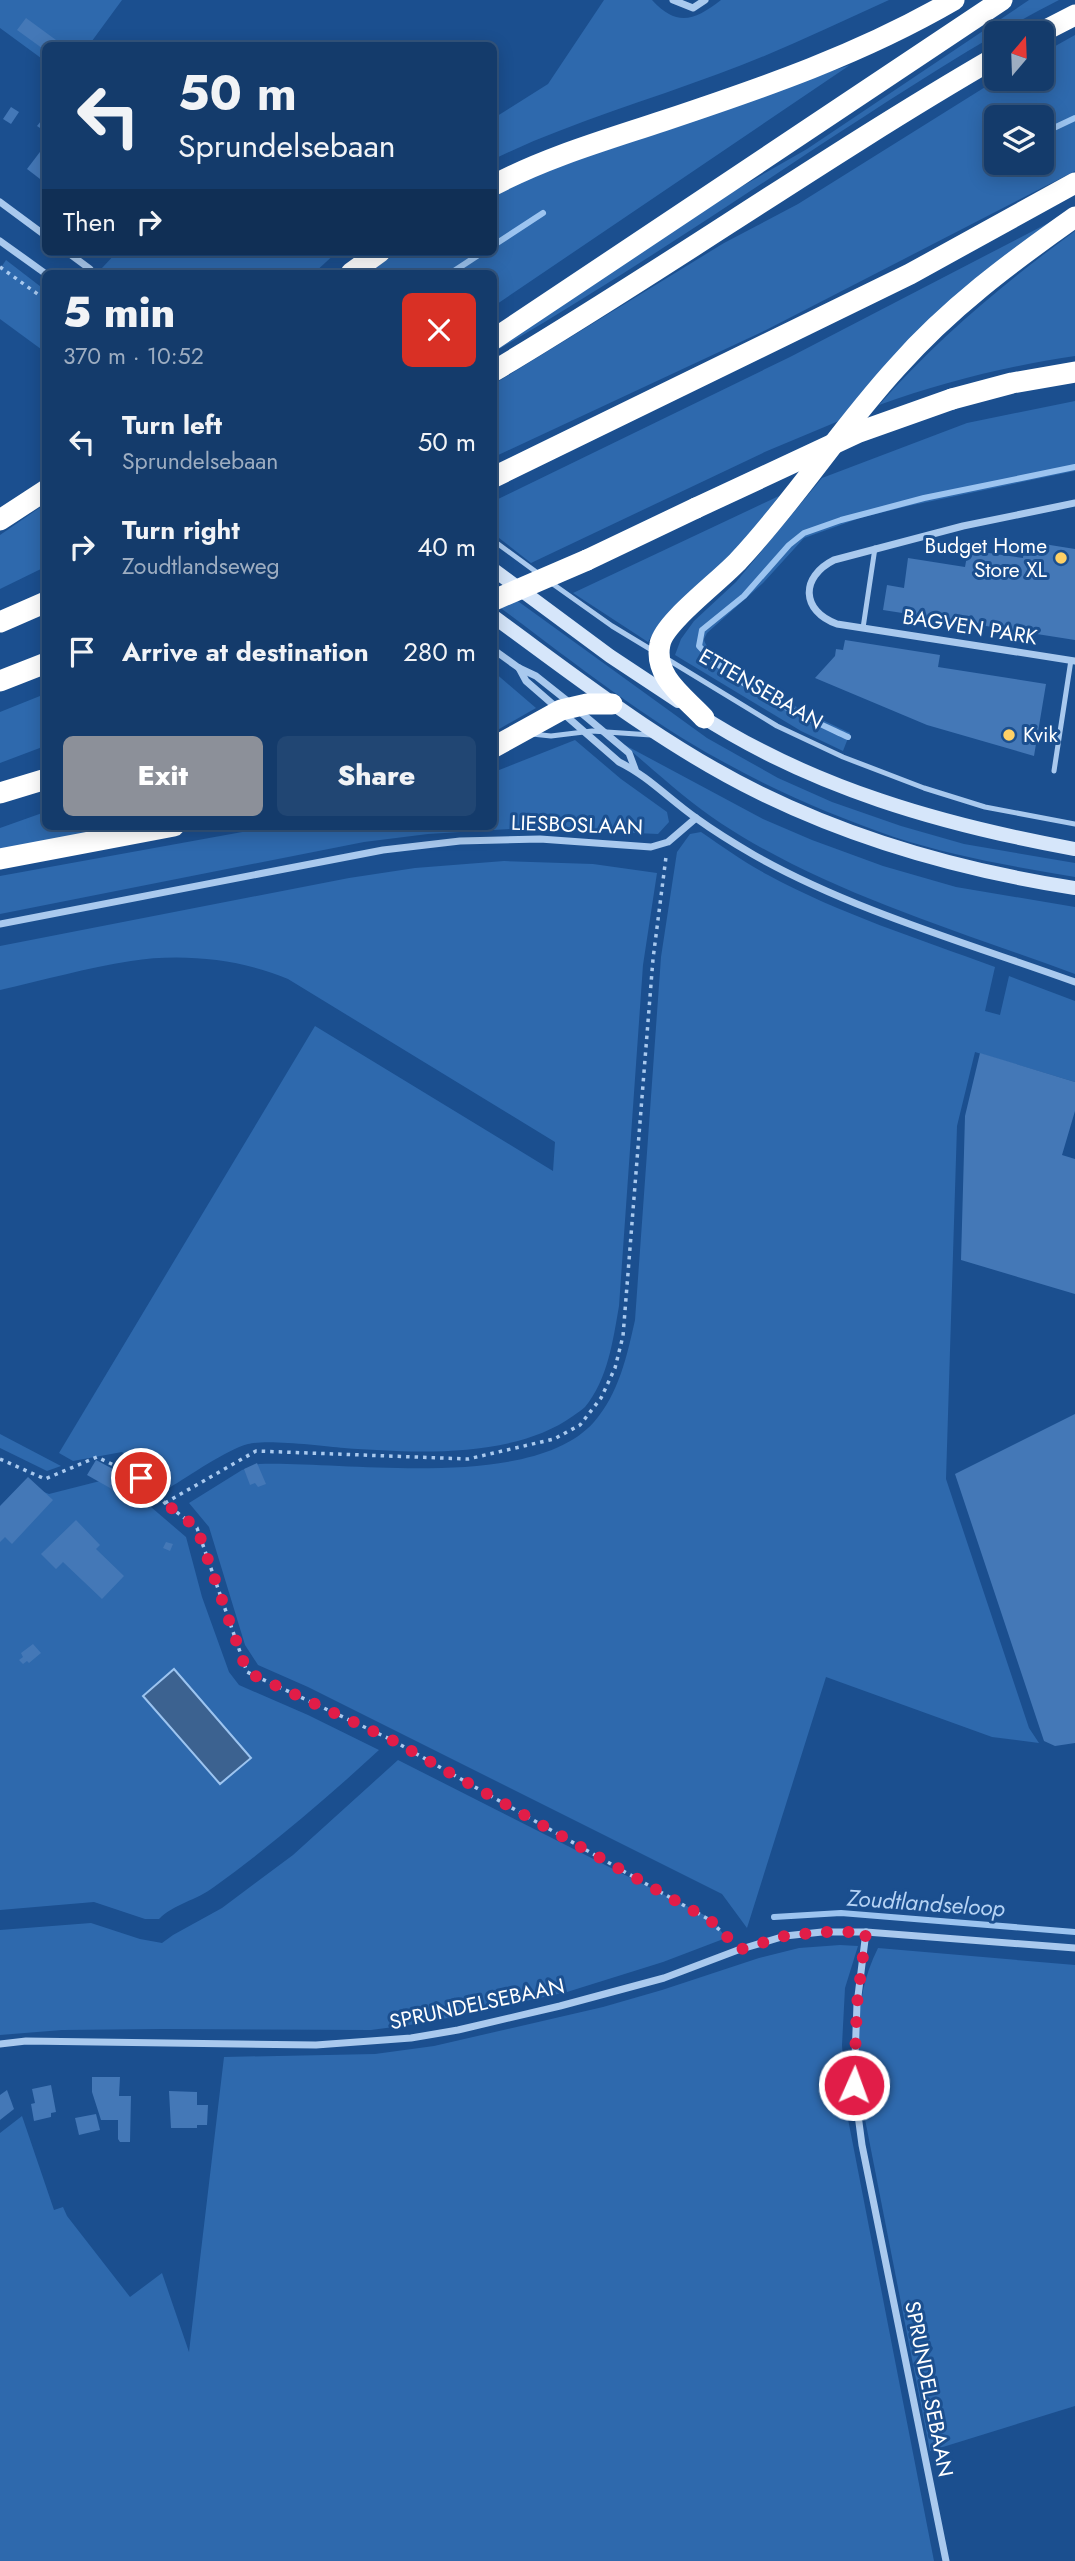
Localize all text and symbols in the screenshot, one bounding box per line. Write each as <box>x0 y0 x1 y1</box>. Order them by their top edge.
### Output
north arrow <box>984 21 1054 91</box>
map controls <box>984 21 1054 175</box>
text: 50 m <box>178 58 297 128</box>
icon: left <box>63 70 154 161</box>
button: layers <box>984 105 1054 175</box>
text: Sprundelsebaan <box>178 123 396 169</box>
text: Then <box>63 203 116 241</box>
icon: right <box>130 203 168 241</box>
text: 5 min <box>63 282 175 343</box>
button: close <box>402 293 476 367</box>
text: 370 m · 10:52 <box>63 339 204 373</box>
text: Turn left <box>122 406 222 444</box>
icon: left <box>63 423 101 461</box>
text: 50 m <box>418 423 476 461</box>
text: Sprundelsebaan <box>122 444 278 478</box>
text: Turn right <box>122 511 240 549</box>
icon: right <box>63 528 101 566</box>
text: 40 m <box>417 528 476 566</box>
place label: Budget Home Store XL <box>924 531 1048 585</box>
text: Zoudtlandseweg <box>122 549 280 583</box>
marker: Budget Home Store XL <box>1053 550 1069 566</box>
street label: BAGVEN PARK <box>901 602 1040 652</box>
icon: arrive <box>63 633 101 671</box>
text: Arrive at destination <box>122 633 369 671</box>
text: 280 m <box>403 633 476 671</box>
street label: ETTENSEBAAN <box>693 641 829 737</box>
place label: Kvik <box>1023 720 1059 750</box>
marker: Kvik <box>1001 727 1017 743</box>
button: Exit <box>63 736 263 816</box>
button: Share <box>277 736 476 816</box>
street label: LIESBOSLAAN <box>510 808 644 842</box>
pin <box>111 1448 171 1508</box>
icon: arrive <box>122 1459 160 1497</box>
water label: Zoudtlandseloop <box>845 1880 1006 1926</box>
street label: SPRUNDELSEBAAN <box>387 1971 567 2037</box>
position arrow <box>817 2048 891 2122</box>
street label: SPRUNDELSEBAAN <box>897 2298 961 2480</box>

